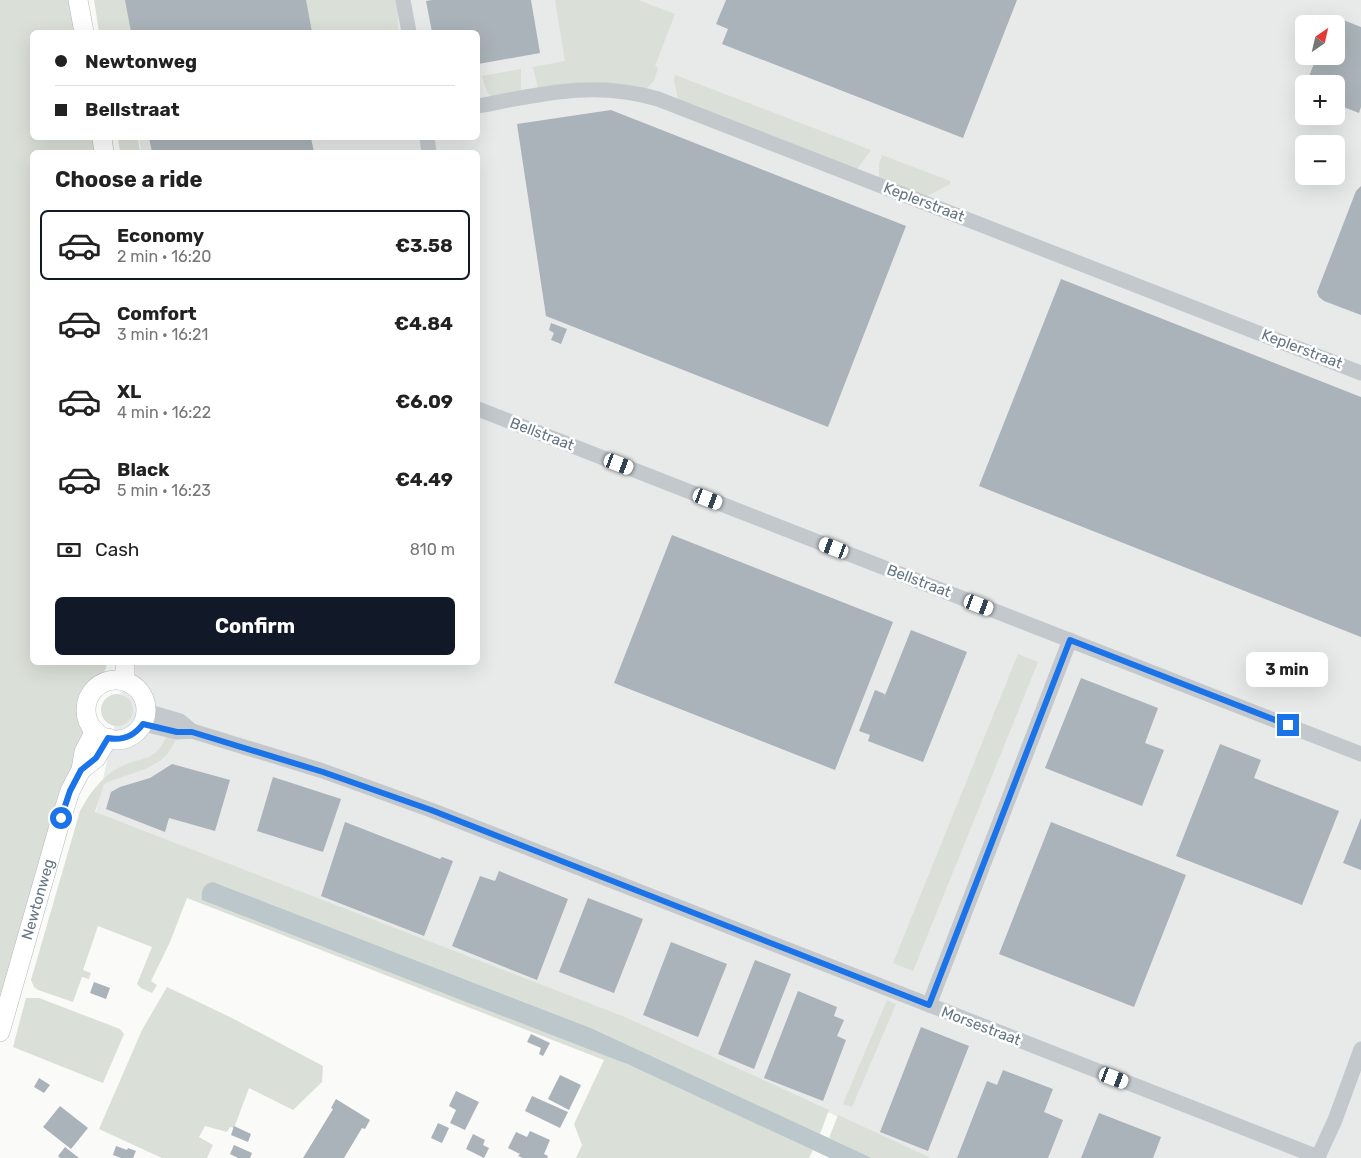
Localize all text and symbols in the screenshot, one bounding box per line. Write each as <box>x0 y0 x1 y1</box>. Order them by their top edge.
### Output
north arrow <box>1295 15 1345 65</box>
map controls <box>1295 15 1345 185</box>
text: Newtonweg <box>85 50 197 73</box>
button: + <box>1295 75 1345 125</box>
text: Bellstraat <box>85 98 180 121</box>
button: − <box>1295 135 1345 185</box>
text: Choose a ride <box>55 166 202 193</box>
street label: Keplerstraat <box>881 178 967 226</box>
icon: car <box>57 223 102 268</box>
text: Economy <box>117 224 204 247</box>
text: €3.58 <box>395 234 453 257</box>
text: 2 min · 16:20 <box>117 247 211 266</box>
icon: car <box>57 301 102 346</box>
text: Comfort <box>117 302 197 325</box>
text: €4.84 <box>394 312 453 335</box>
text: 3 min · 16:21 <box>117 325 208 344</box>
street label: Keplerstraat <box>1259 325 1345 373</box>
icon: car <box>57 379 102 424</box>
text: XL <box>117 380 141 403</box>
text: €6.09 <box>395 390 453 413</box>
text: 4 min · 16:22 <box>117 403 211 422</box>
street label: Bellstraat <box>507 414 577 454</box>
car <box>602 452 635 476</box>
icon: car <box>57 457 102 502</box>
text: Black <box>117 458 169 481</box>
text: €4.49 <box>395 468 453 491</box>
text: 5 min · 16:23 <box>117 481 211 500</box>
car <box>691 487 724 511</box>
icon: cash <box>55 536 83 564</box>
car <box>817 536 850 560</box>
text: Cash <box>95 538 139 561</box>
text: 810 m <box>410 540 455 559</box>
street label: Bellstraat <box>884 561 954 601</box>
car <box>962 593 995 617</box>
button: Confirm <box>55 597 455 655</box>
callout: 3 min <box>1247 652 1329 688</box>
text: 3 min <box>1265 660 1309 679</box>
route end <box>1277 714 1299 736</box>
route start <box>50 807 72 829</box>
street label: Newtonweg <box>18 857 58 942</box>
street label: Morsestraat <box>939 1003 1023 1049</box>
car <box>1097 1066 1130 1090</box>

